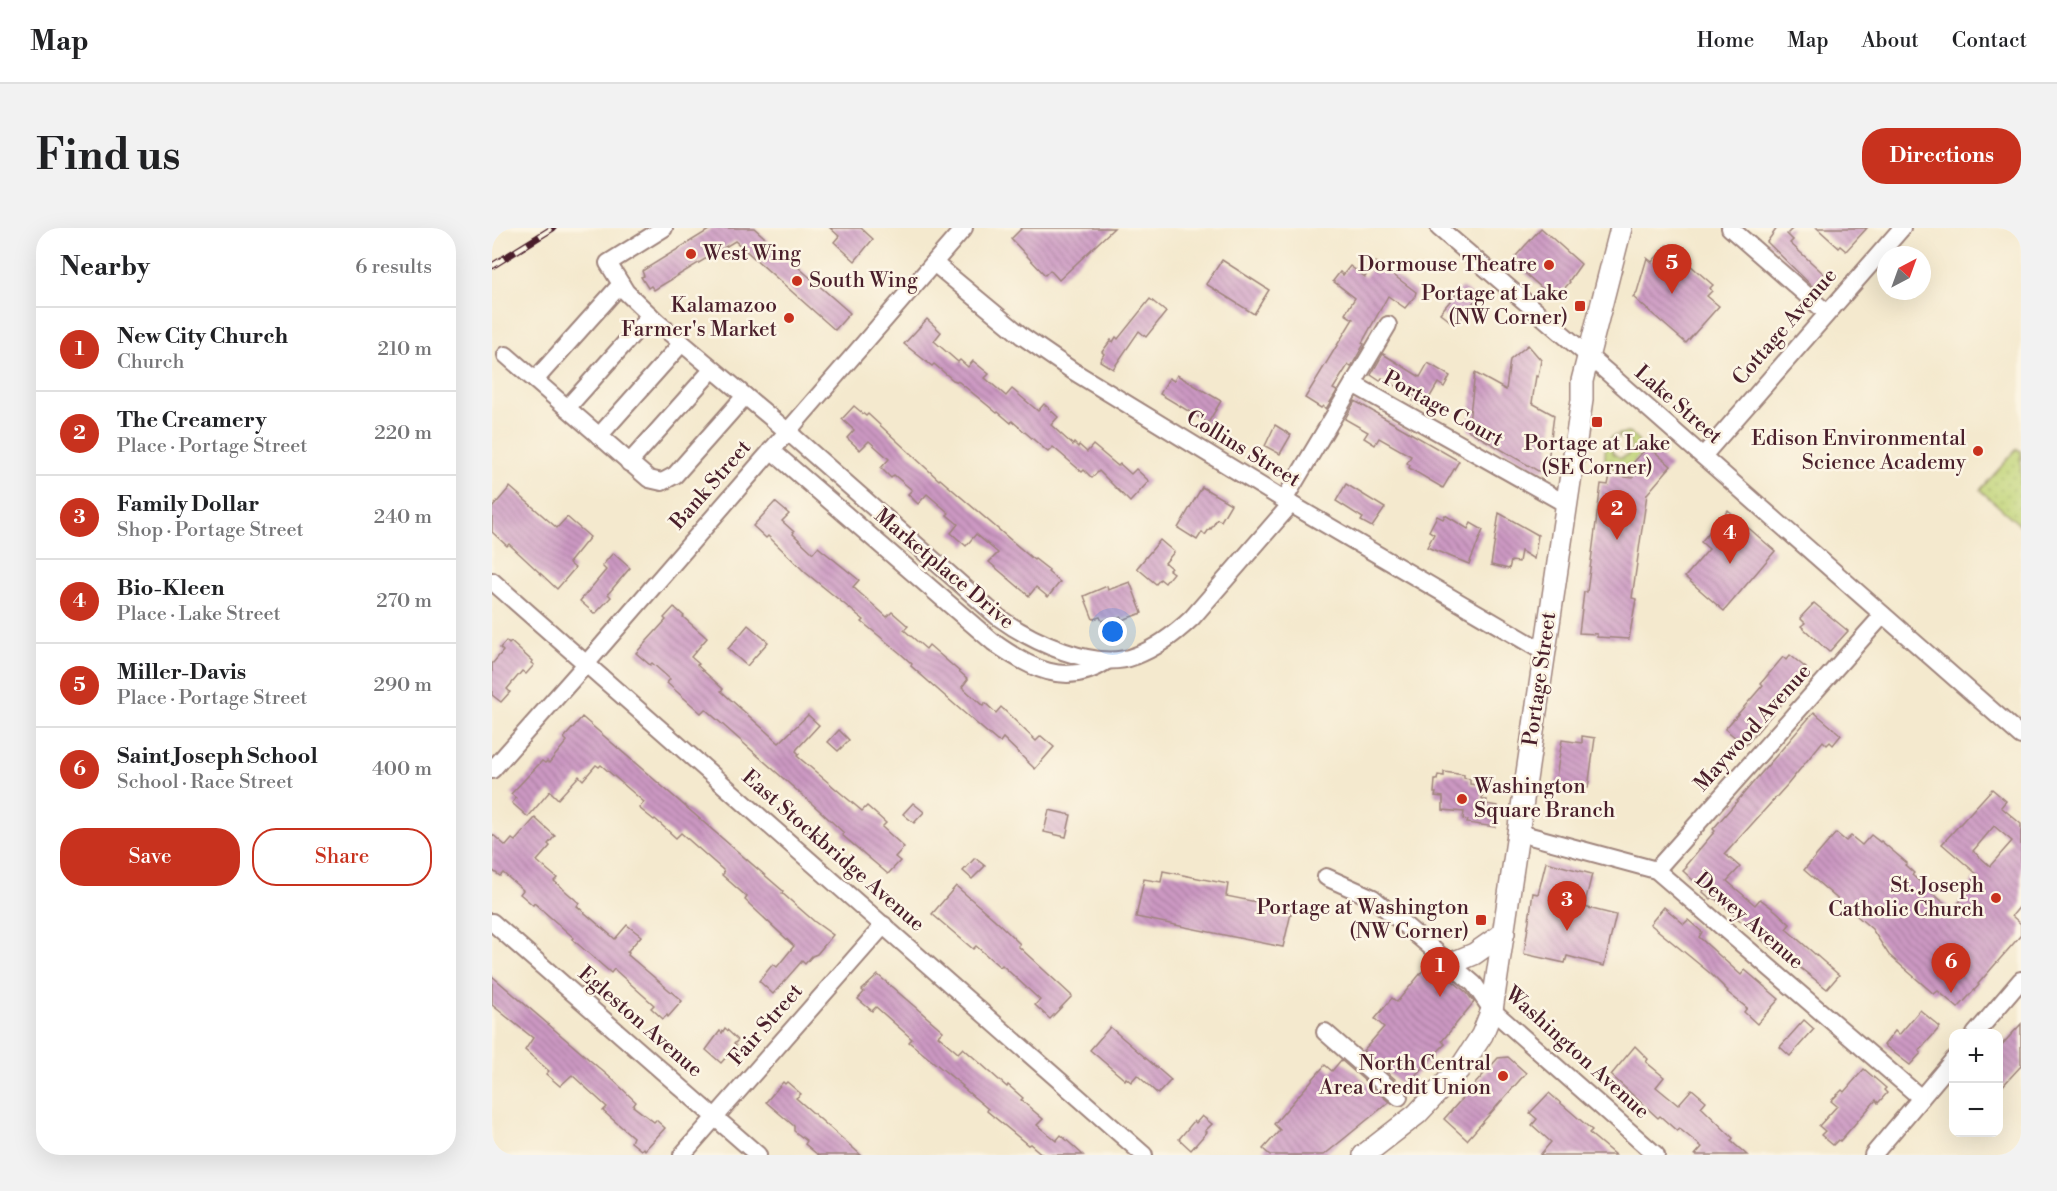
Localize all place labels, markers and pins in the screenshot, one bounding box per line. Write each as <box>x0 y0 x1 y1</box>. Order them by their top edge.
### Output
place label: West Wing <box>702 241 801 267</box>
pin: 5 <box>1652 244 1692 294</box>
marker: West Wing <box>684 247 698 261</box>
place label: Dormouse Theatre <box>1358 252 1537 278</box>
marker: Dormouse Theatre <box>1542 258 1556 272</box>
place label: South Wing <box>809 268 918 294</box>
marker: South Wing <box>790 274 804 288</box>
place label: Portage at Lake (NW Corner) <box>1421 281 1568 331</box>
place label: Kalamazoo Farmer's Market <box>621 293 778 343</box>
marker: Portage at Lake (NW Corner) <box>1573 299 1587 313</box>
marker: Kalamazoo Farmer's Market <box>782 311 796 325</box>
marker: Portage at Lake (SE Corner) <box>1590 415 1604 429</box>
place label: Edison Environmental Science Academy <box>1751 426 1967 476</box>
place label: Portage at Lake (SE Corner) <box>1524 431 1670 481</box>
marker: Edison Environmental Science Academy <box>1971 444 1985 458</box>
pin: 2 <box>1598 490 1636 540</box>
pin: 4 <box>1710 514 1750 564</box>
place label: Washington Square Branch <box>1473 774 1616 824</box>
marker: Washington Square Branch <box>1455 792 1469 806</box>
place label: St. Joseph Catholic Church <box>1828 873 1984 923</box>
pin: 3 <box>1548 882 1586 931</box>
marker: St. Joseph Catholic Church <box>1989 891 2003 905</box>
place label: Portage at Washington (NW Corner) <box>1256 895 1469 945</box>
marker: Portage at Washington (NW Corner) <box>1474 913 1488 927</box>
pin: 6 <box>1932 944 1970 993</box>
pin: 1 <box>1420 948 1460 997</box>
place label: North Central Area Credit Union <box>1318 1051 1491 1101</box>
marker: North Central Area Credit Union <box>1496 1069 1510 1083</box>

